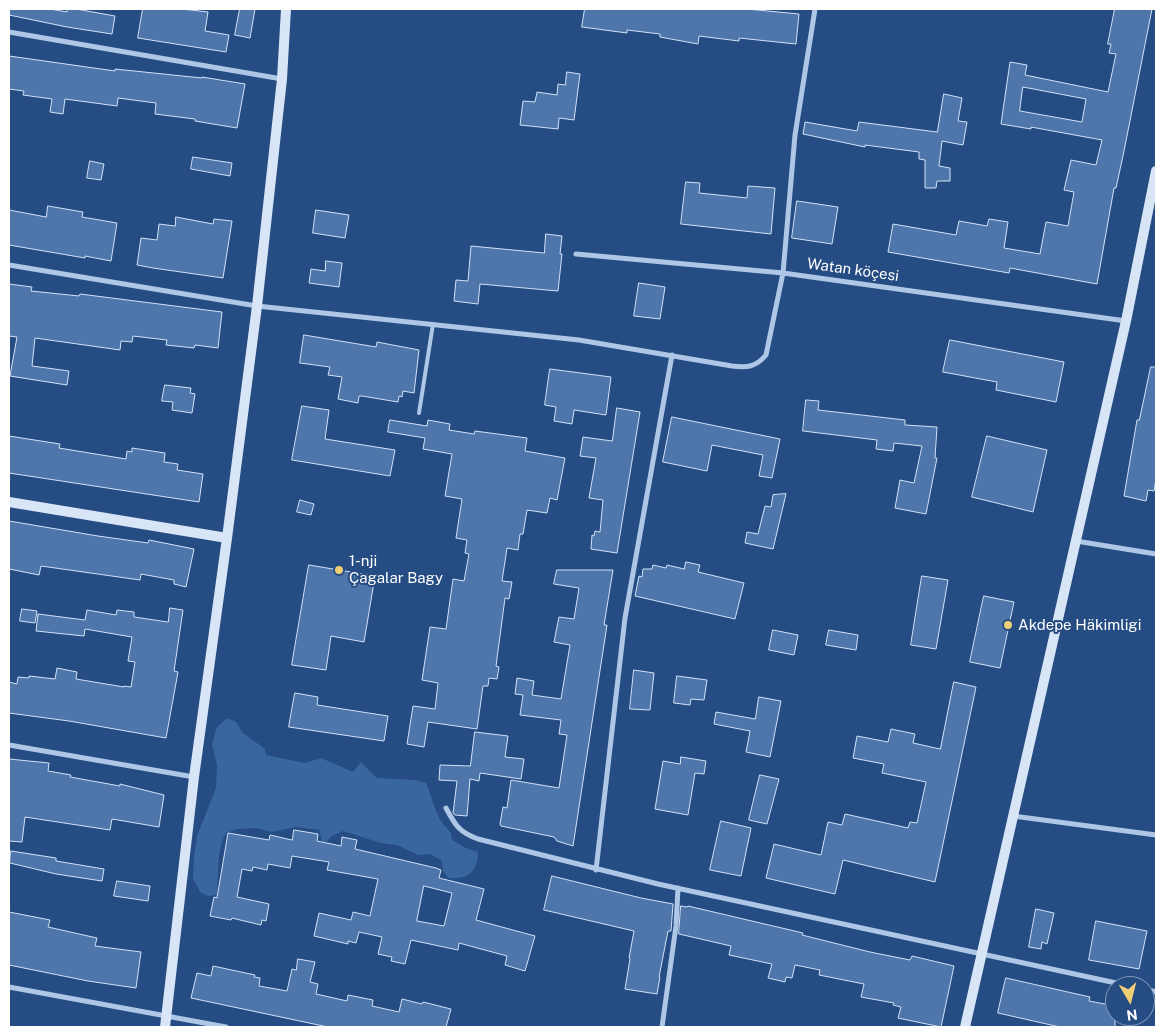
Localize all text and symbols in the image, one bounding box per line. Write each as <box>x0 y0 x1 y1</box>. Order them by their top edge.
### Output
street label: Watan köçesi <box>806 255 900 285</box>
place label: 1-nji Çagalar Bagy <box>349 552 443 587</box>
marker: 1-nji Çagalar Bagy <box>333 564 345 576</box>
place label: Akdepe Häkimligi <box>1018 616 1141 634</box>
marker: Akdepe Häkimligi <box>1002 619 1014 631</box>
north arrow <box>1105 976 1155 1026</box>
text: N <box>1125 1006 1138 1024</box>

